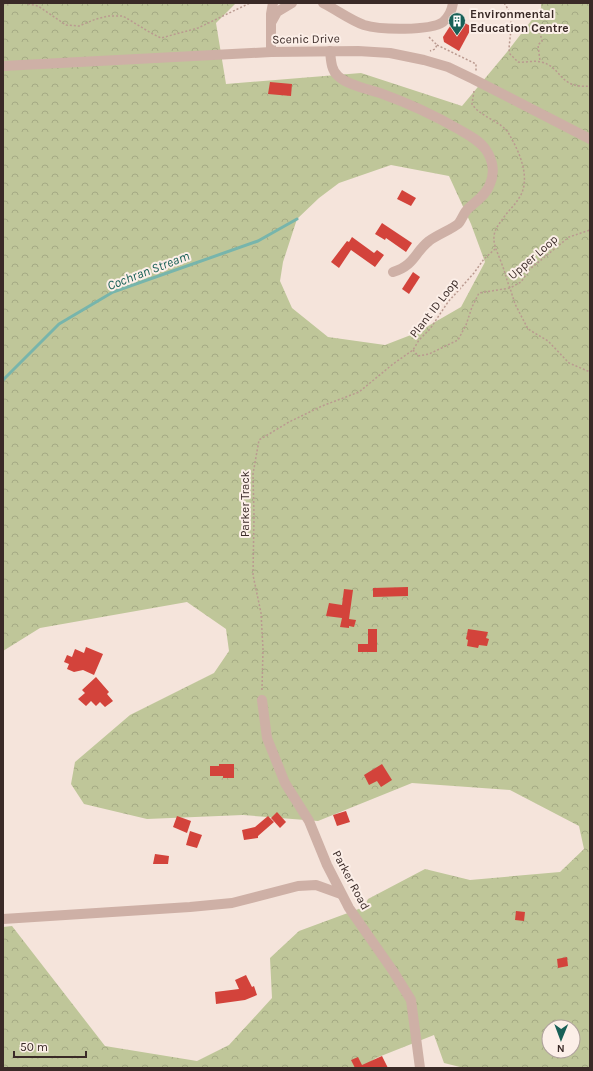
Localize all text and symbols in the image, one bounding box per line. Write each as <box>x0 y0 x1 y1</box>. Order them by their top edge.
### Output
place label: Environmental Education Centre <box>470 7 569 35</box>
building icon: Environmental Education Centre <box>447 11 467 36</box>
street label: Scenic Drive <box>272 31 340 47</box>
street label: Upper Loop <box>505 232 561 282</box>
water label: Cochran Stream <box>105 248 192 293</box>
street label: Plant ID Loop <box>407 276 461 340</box>
street label: Parker Track <box>238 470 252 537</box>
street label: Parker Road <box>329 848 373 912</box>
north arrow <box>541 1019 581 1059</box>
scale bar <box>14 1033 86 1059</box>
text: 50 m <box>20 1040 48 1054</box>
text: N <box>557 1042 565 1055</box>

